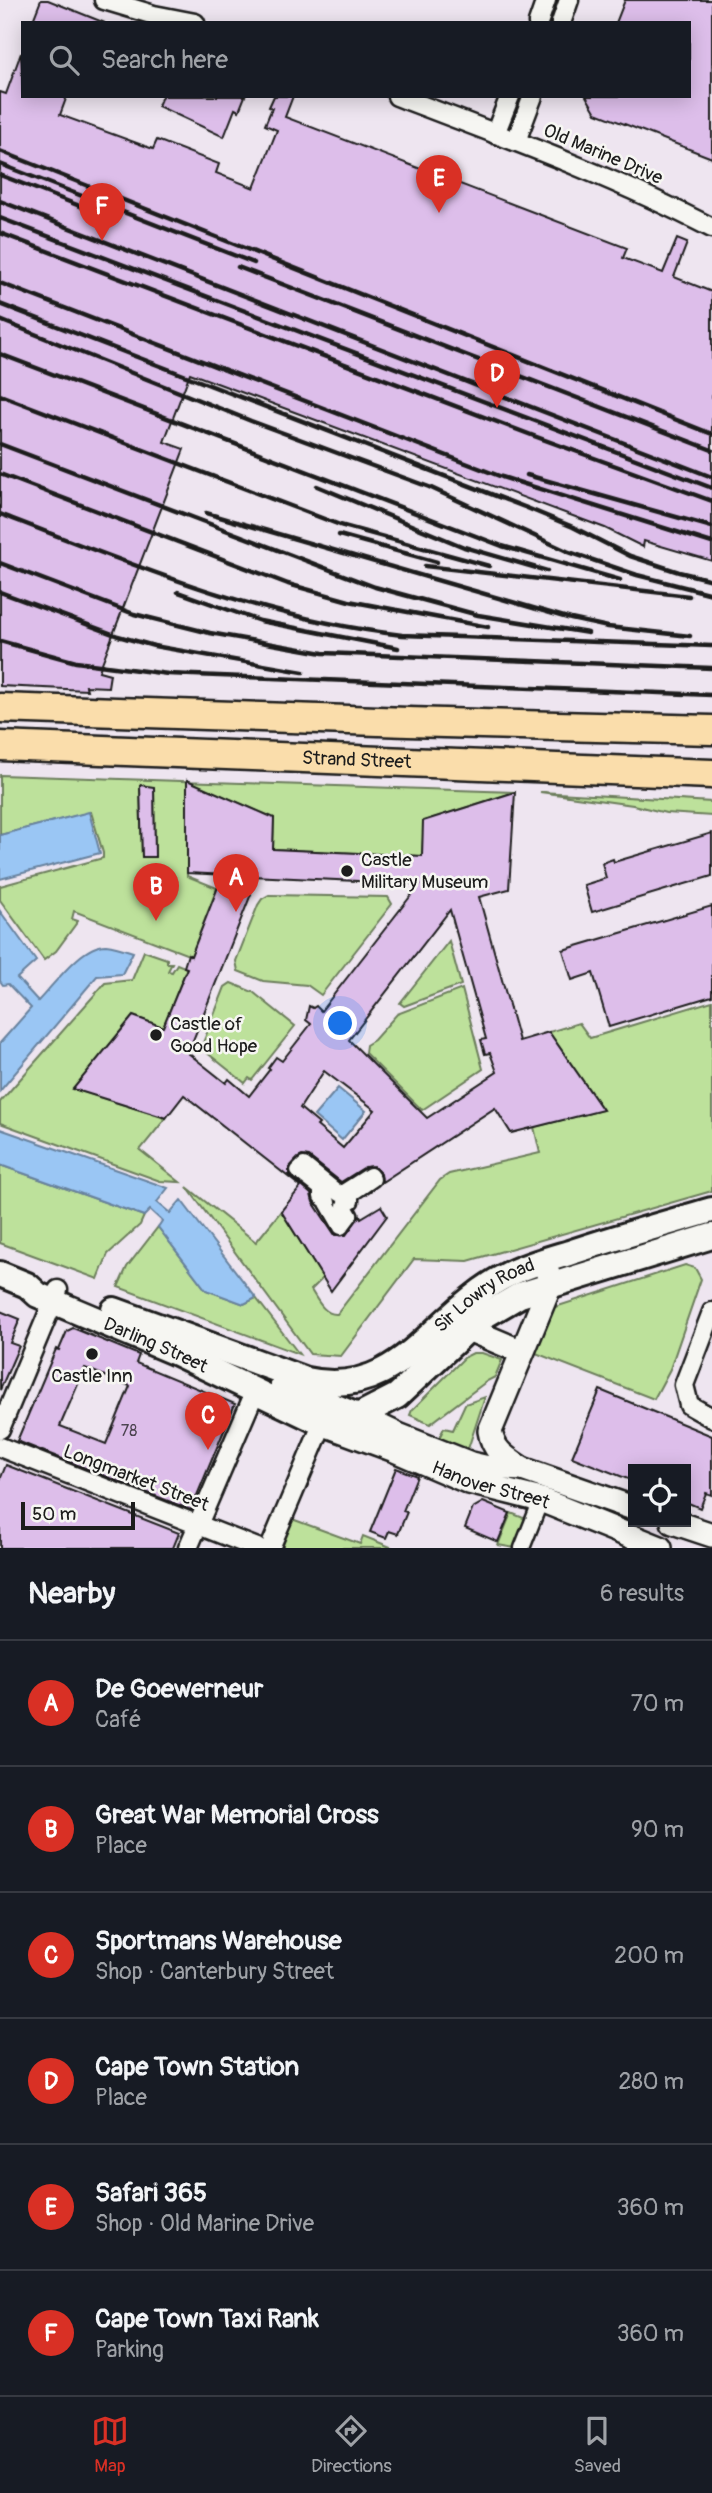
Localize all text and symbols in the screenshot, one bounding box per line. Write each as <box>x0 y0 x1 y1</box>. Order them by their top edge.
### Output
search box <box>21 21 691 98</box>
icon: search <box>45 41 83 79</box>
text: Search here <box>101 44 228 76</box>
street label: Old Marine Drive <box>540 118 667 190</box>
pin: E <box>416 155 462 213</box>
pin: F <box>79 183 125 241</box>
pin: D <box>474 350 520 408</box>
street label: Strand Street <box>301 746 412 774</box>
place label: Castle Military Museum <box>361 848 489 894</box>
pin: A <box>213 854 259 912</box>
pin: B <box>133 863 179 921</box>
marker: Castle Military Museum <box>339 863 355 879</box>
your location <box>323 1006 357 1040</box>
place label: Castle of Good Hope <box>170 1012 258 1058</box>
marker: Castle of Good Hope <box>148 1027 164 1043</box>
street label: Sir Lowry Road <box>429 1253 538 1338</box>
street label: Darling Street <box>100 1312 212 1379</box>
marker: Castle Inn <box>84 1346 100 1362</box>
place label: Castle Inn <box>51 1364 133 1388</box>
pin: C <box>185 1392 231 1450</box>
house number: 78 <box>121 1421 137 1441</box>
street label: Longmarket Street <box>60 1439 213 1517</box>
street label: Hanover Street <box>428 1456 554 1514</box>
map controls <box>628 1464 691 1527</box>
button: locate <box>628 1464 691 1527</box>
scale bar <box>21 1499 135 1531</box>
text: 50 m <box>32 1502 76 1526</box>
text: Nearby <box>28 1575 115 1612</box>
text: 6 results <box>600 1579 684 1608</box>
text: De Goewerneur <box>95 1673 263 1705</box>
text: A <box>44 1689 58 1718</box>
text: 70 m <box>631 1689 684 1718</box>
text: Café <box>95 1705 141 1734</box>
text: Great War Memorial Cross <box>95 1799 379 1831</box>
text: B <box>44 1815 58 1844</box>
text: 90 m <box>631 1815 684 1844</box>
text: Place <box>95 1831 147 1860</box>
text: Sportmans Warehouse <box>95 1925 342 1957</box>
text: C <box>44 1941 58 1970</box>
text: 200 m <box>614 1941 684 1970</box>
text: Shop · Canterbury Street <box>95 1957 334 1986</box>
text: Cape Town Station <box>95 2051 299 2083</box>
text: D <box>44 2067 58 2096</box>
text: 280 m <box>618 2067 684 2096</box>
text: Place <box>95 2083 147 2112</box>
text: Safari 365 <box>95 2177 207 2209</box>
text: E <box>45 2193 57 2222</box>
text: 360 m <box>617 2193 684 2222</box>
text: Shop · Old Marine Drive <box>95 2209 314 2238</box>
text: Cape Town Taxi Rank <box>95 2303 319 2335</box>
text: F <box>44 2319 58 2348</box>
text: 360 m <box>617 2319 684 2348</box>
text: Parking <box>95 2335 164 2364</box>
tab: Map <box>91 2412 129 2478</box>
tab: Directions <box>311 2412 392 2478</box>
tab: Saved <box>574 2412 621 2478</box>

